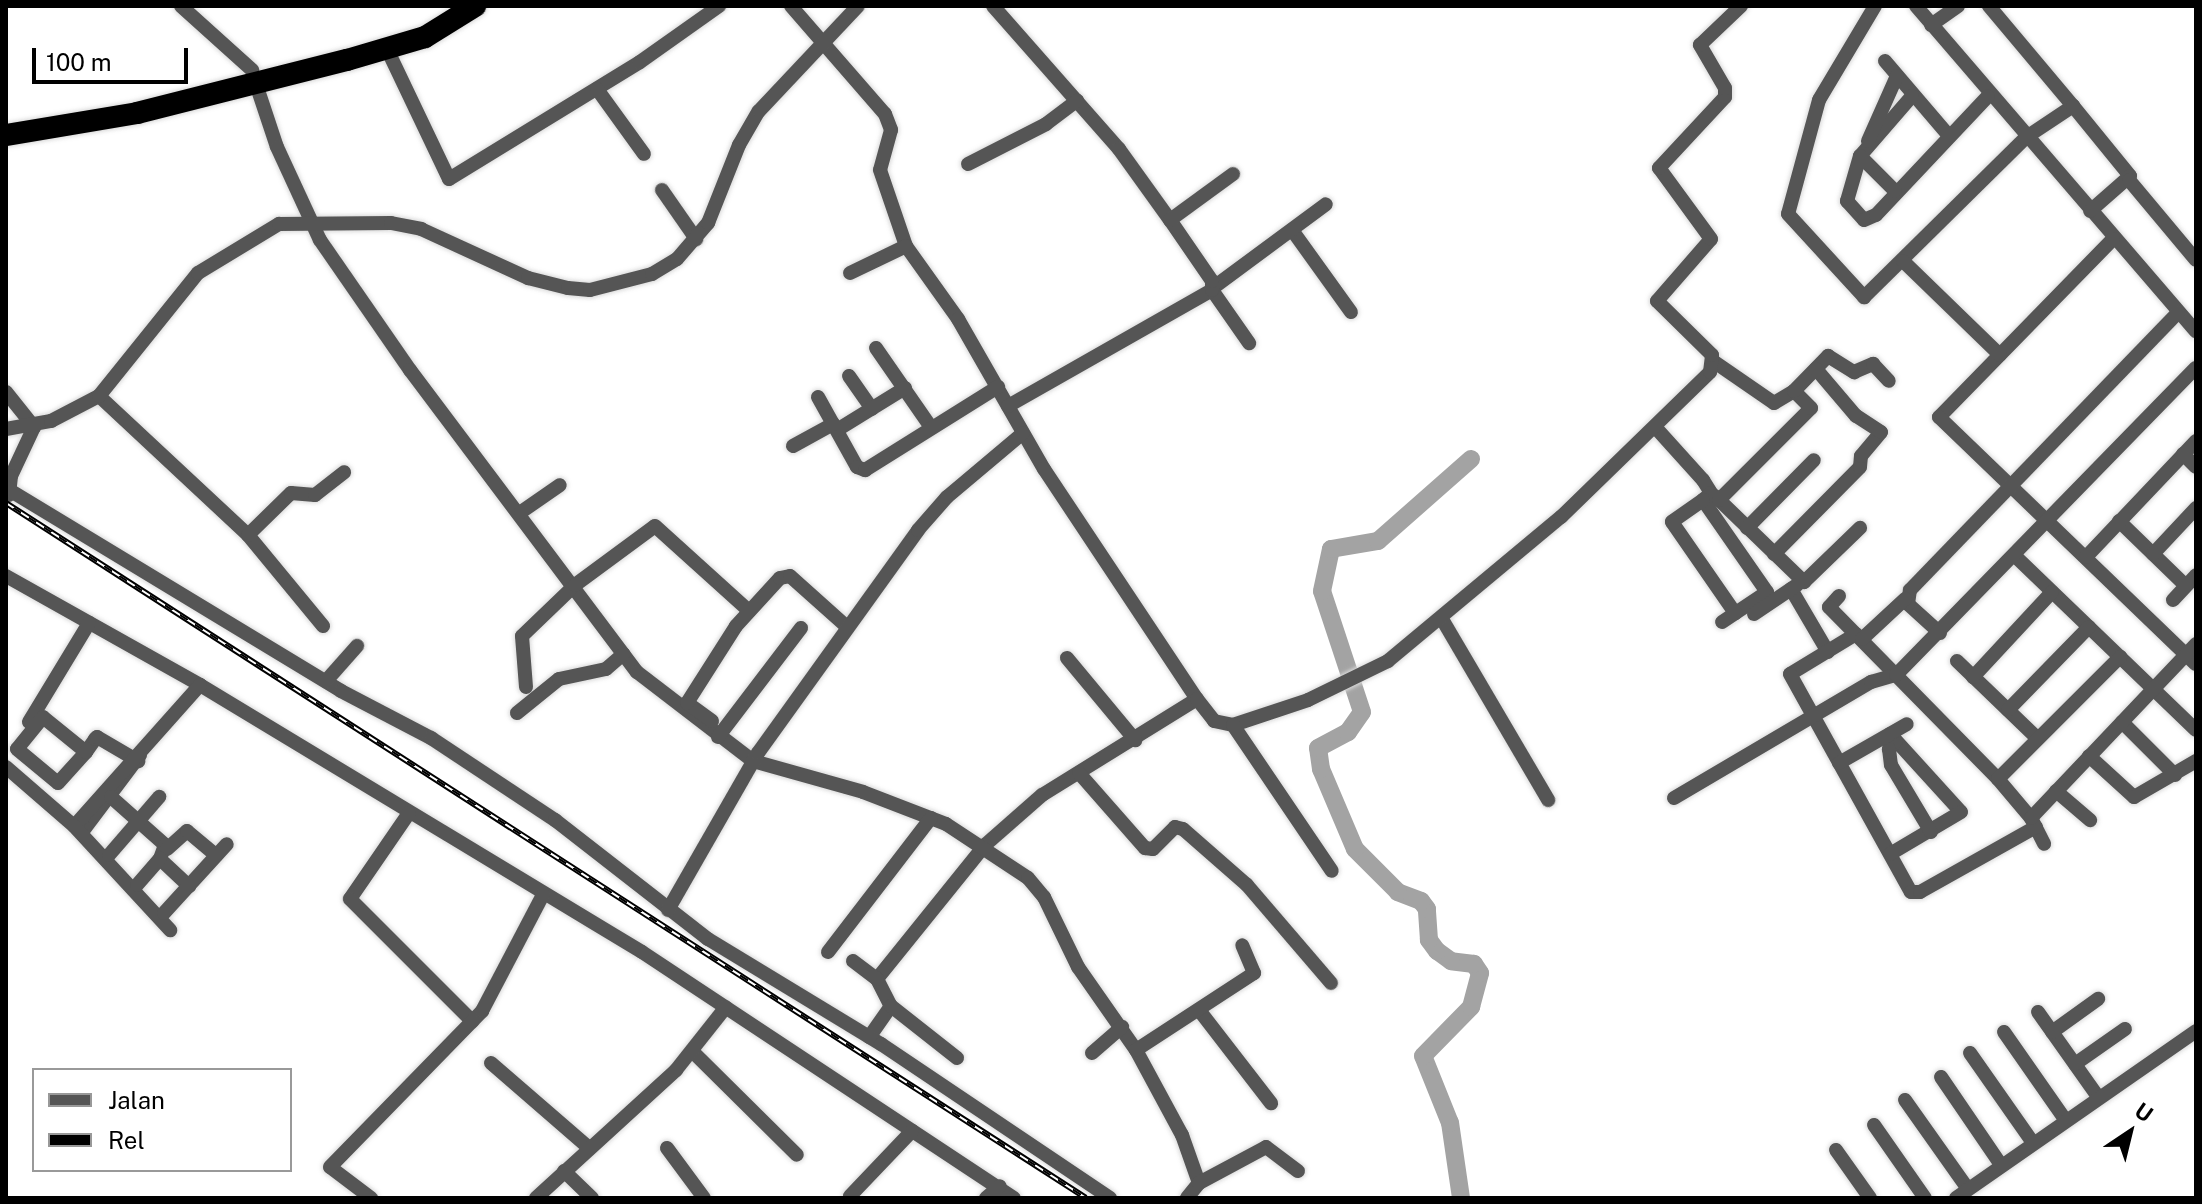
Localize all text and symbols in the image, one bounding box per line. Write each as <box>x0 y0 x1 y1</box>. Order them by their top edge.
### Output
scale bar <box>36 32 192 82</box>
text: 100 m <box>46 48 112 76</box>
legend <box>32 1068 292 1172</box>
text: Jalan <box>108 1086 165 1114</box>
north arrow <box>2090 1092 2170 1172</box>
text: U <box>2130 1097 2158 1128</box>
text: Rel <box>108 1126 145 1154</box>

